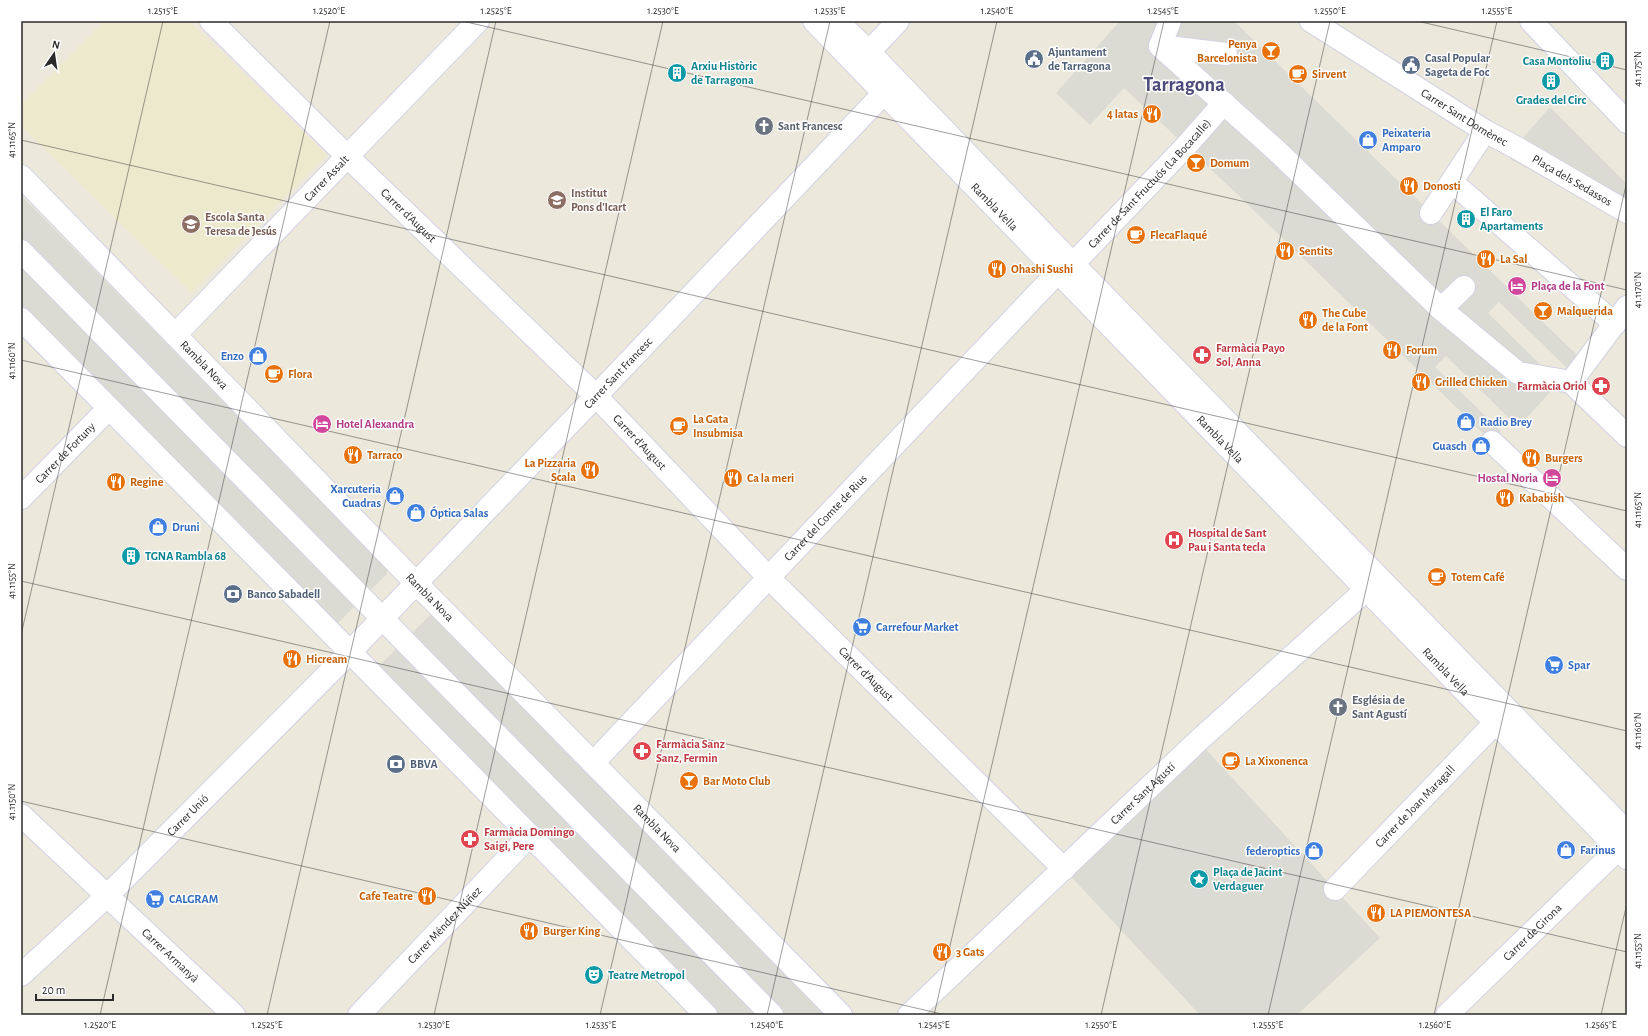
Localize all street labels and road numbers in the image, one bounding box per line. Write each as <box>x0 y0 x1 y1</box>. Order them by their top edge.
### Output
street label: Carrer Sant Domènec <box>1419 86 1510 148</box>
street label: Carrer de Sant Fructuós (La Bocacalle) <box>1086 117 1213 250</box>
street label: Plaça dels Sedassos <box>1530 152 1614 208</box>
street label: Carrer Assalt <box>302 153 351 204</box>
street label: Rambla Vella <box>969 181 1020 233</box>
street label: Carrer d'August <box>379 186 438 244</box>
street label: Carrer Sant Francesc <box>581 335 655 411</box>
street label: Rambla Nova <box>178 338 230 392</box>
street label: Carrer d'August <box>611 412 669 472</box>
street label: Rambla Vella <box>1195 413 1246 466</box>
street label: Carrer de Fortuny <box>33 420 98 486</box>
street label: Carrer del Comte de Rius <box>782 472 869 563</box>
street label: Rambla Nova <box>404 571 456 624</box>
street label: Carrer d'August <box>836 644 896 703</box>
street label: Rambla Vella <box>1420 645 1472 698</box>
street label: Carrer Sant Agustí <box>1108 760 1177 827</box>
street label: Carrer de Joan Maragall <box>1373 763 1457 850</box>
street label: Carrer Unió <box>165 792 211 838</box>
street label: Rambla Nova <box>631 802 684 855</box>
street label: Carrer Méndez Núñez <box>405 884 484 966</box>
street label: Carrer de Girona <box>1501 901 1564 963</box>
street label: Carrer Armanyà <box>140 926 202 985</box>

